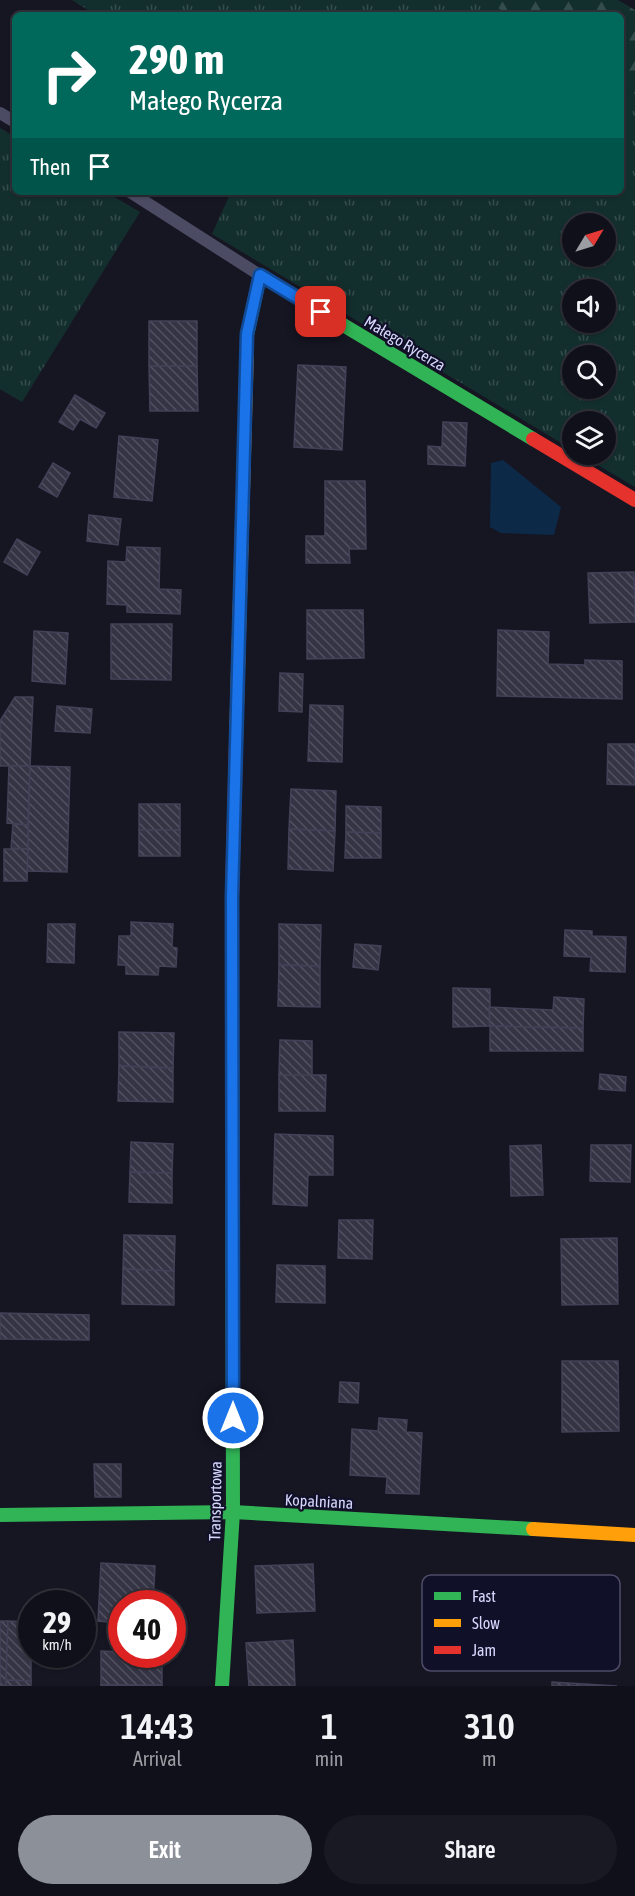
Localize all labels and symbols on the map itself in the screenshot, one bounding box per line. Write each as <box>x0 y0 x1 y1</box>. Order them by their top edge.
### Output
north arrow <box>562 213 616 267</box>
pin <box>295 286 346 337</box>
street label: Małego Rycerza <box>361 312 449 375</box>
position arrow <box>201 1386 265 1450</box>
street label: Transportowa <box>205 1461 226 1541</box>
street label: Kopalniana <box>284 1490 354 1513</box>
legend <box>422 1575 620 1671</box>
text: Fast <box>472 1587 496 1605</box>
speed limit sign: 40 <box>108 1590 186 1668</box>
text: Slow <box>472 1614 500 1632</box>
text: Jam <box>472 1641 496 1659</box>

